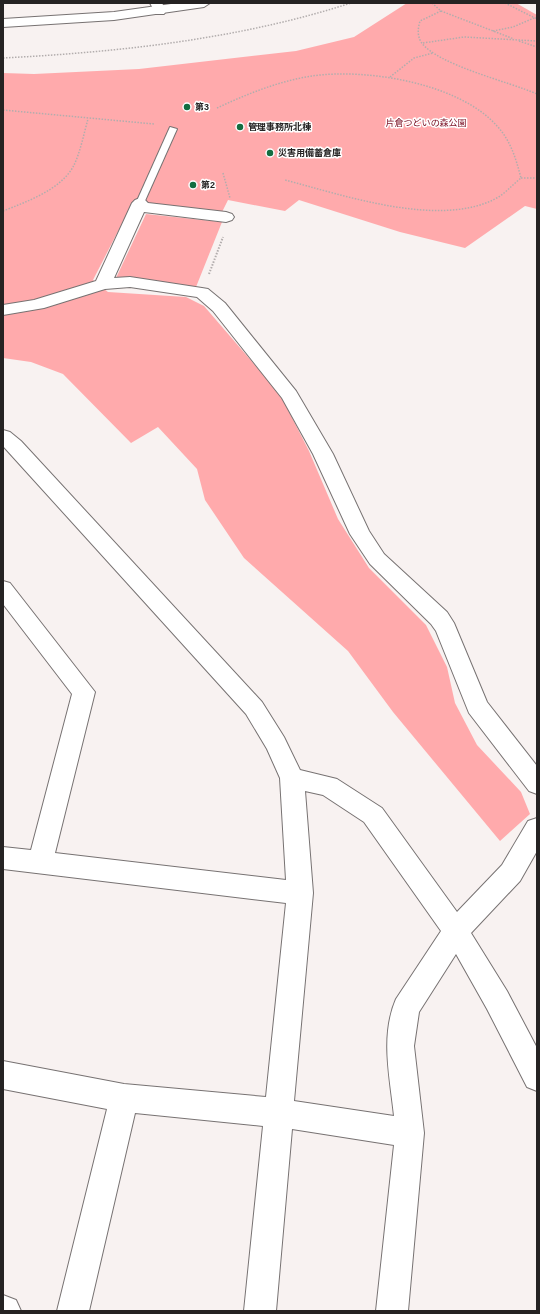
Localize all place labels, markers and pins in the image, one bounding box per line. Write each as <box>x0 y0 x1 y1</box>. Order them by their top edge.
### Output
marker: 第3 <box>182 102 192 112</box>
place label: 第3 <box>195 102 209 112</box>
place label: 管理事務所北棟 <box>248 121 311 132</box>
marker: 管理事務所北棟 <box>235 122 245 132</box>
marker: 災害用備蓄倉庫 <box>265 148 275 158</box>
place label: 災害用備蓄倉庫 <box>278 148 341 158</box>
marker: 第2 <box>188 180 198 190</box>
place label: 第2 <box>201 180 215 190</box>

